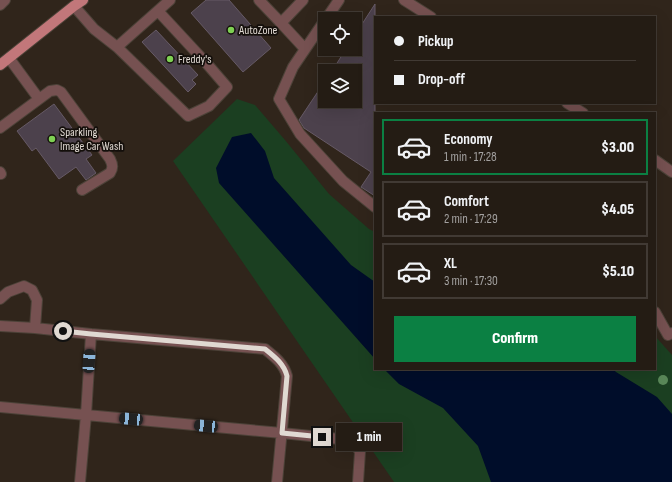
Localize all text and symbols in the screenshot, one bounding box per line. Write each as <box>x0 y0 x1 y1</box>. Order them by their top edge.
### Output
map controls <box>318 12 362 108</box>
button: locate <box>318 12 362 56</box>
place label: AutoZone <box>238 23 278 38</box>
marker: AutoZone <box>226 25 236 35</box>
text: Pickup <box>418 32 454 51</box>
place label: Freddy's <box>178 52 211 67</box>
marker: Freddy's <box>165 54 175 64</box>
button: layers <box>318 64 362 108</box>
text: Drop-off <box>418 70 465 89</box>
place label: Sparkling Image Car Wash <box>60 125 123 154</box>
icon: car <box>396 129 432 165</box>
text: Economy <box>444 130 493 149</box>
marker: Sparkling Image Car Wash <box>47 134 57 144</box>
text: $3.00 <box>601 138 634 157</box>
text: 1 min · 17:28 <box>444 149 497 165</box>
icon: car <box>396 191 432 227</box>
text: Comfort <box>444 192 489 211</box>
text: $4.05 <box>601 200 634 219</box>
text: 2 min · 17:29 <box>444 211 498 227</box>
icon: car <box>396 253 432 289</box>
text: XL <box>444 254 457 273</box>
text: $5.10 <box>602 262 634 281</box>
text: 3 min · 17:30 <box>444 273 498 289</box>
button: Confirm <box>394 316 636 362</box>
route start <box>54 322 72 340</box>
car <box>82 349 96 373</box>
car <box>119 412 143 426</box>
car <box>194 419 218 433</box>
callout: 1 min <box>336 423 402 451</box>
route end <box>313 428 331 446</box>
text: 1 min <box>357 429 381 445</box>

